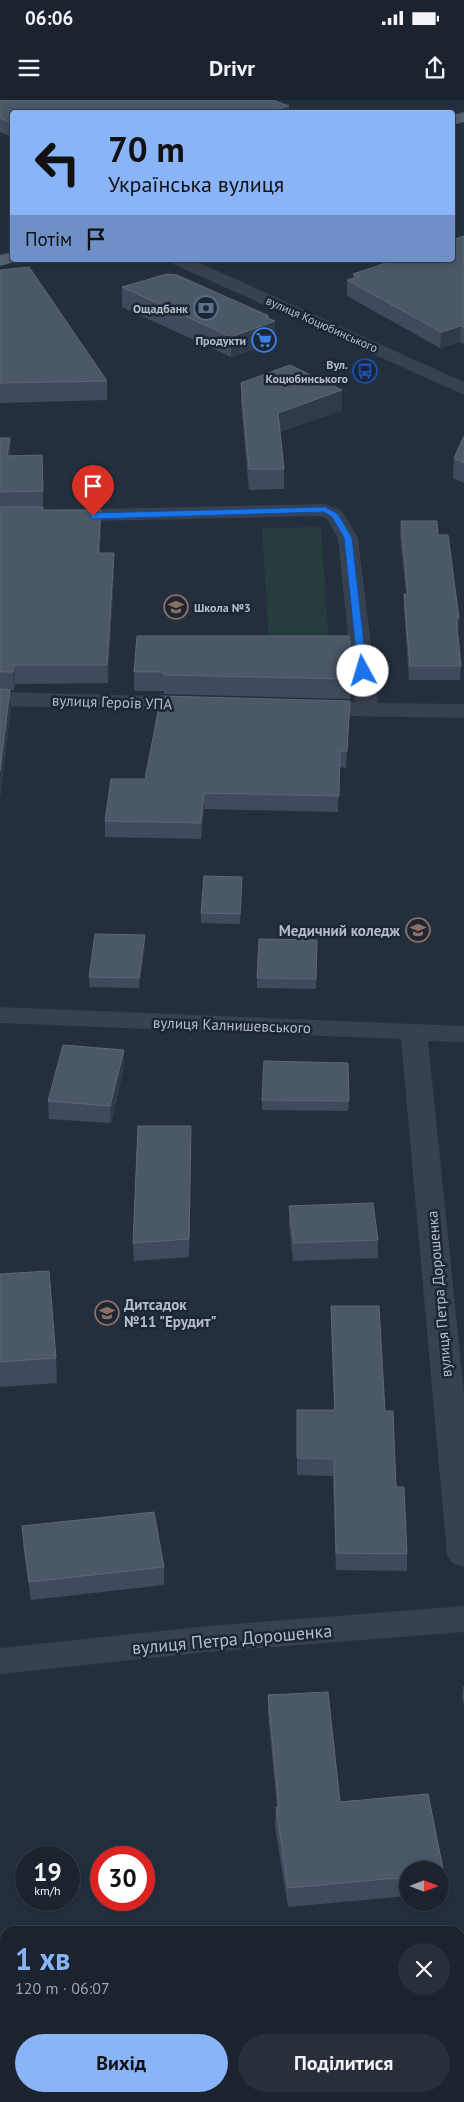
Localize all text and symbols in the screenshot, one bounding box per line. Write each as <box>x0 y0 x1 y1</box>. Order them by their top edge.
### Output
text: 06:06 <box>25 6 73 30</box>
icon: menu <box>15 54 43 82</box>
text: Drivr <box>209 54 255 82</box>
icon: share <box>421 54 449 82</box>
text: 70 m <box>108 126 185 172</box>
icon: left <box>25 130 90 195</box>
text: Українська вулиця <box>108 170 284 198</box>
icon: arrive <box>82 225 110 253</box>
text: Потім <box>25 227 72 251</box>
street label: вулиця Коцюбинського <box>264 293 380 355</box>
bank icon: Ощадбанк <box>193 295 219 321</box>
place label: Ощадбанк <box>133 301 188 316</box>
supermarket icon: Продукти <box>251 327 277 353</box>
place label: Продукти <box>195 333 246 348</box>
place label: Вул. Коцюбинського <box>265 357 349 386</box>
bus stop icon: Вул. Коцюбинського <box>352 358 378 384</box>
pin <box>72 465 114 516</box>
icon: arrive <box>79 472 107 500</box>
school or university icon: Школа №3 <box>163 594 189 620</box>
place label: Школа №3 <box>194 600 251 615</box>
position arrow <box>336 644 388 696</box>
street label: вулиця Героїв УПА <box>52 690 173 714</box>
school or university icon: Медичний коледж <box>405 917 431 943</box>
place label: Медичний коледж <box>279 921 401 940</box>
street label: вулиця Калнишевського <box>153 1013 311 1037</box>
street label: вулиця Петра Дорошенка <box>422 1210 456 1378</box>
place label: Дитсадок №11 "Ерудит" <box>124 1295 217 1331</box>
school or university icon: Дитсадок №11 "Ерудит" <box>94 1300 120 1326</box>
street label: вулиця Петра Дорошенка <box>131 1619 333 1659</box>
speed limit sign: 30 <box>90 1846 155 1911</box>
text: 19 <box>33 1856 62 1888</box>
north arrow <box>399 1861 449 1911</box>
map controls <box>399 1861 449 1911</box>
text: km/h <box>34 1883 61 1898</box>
text: 1 хв <box>15 1939 71 1978</box>
button: close <box>398 1943 450 1995</box>
text: 120 m · 06:07 <box>15 1978 110 1998</box>
button: Вихід <box>15 2034 228 2092</box>
button: Поділитися <box>238 2034 450 2092</box>

